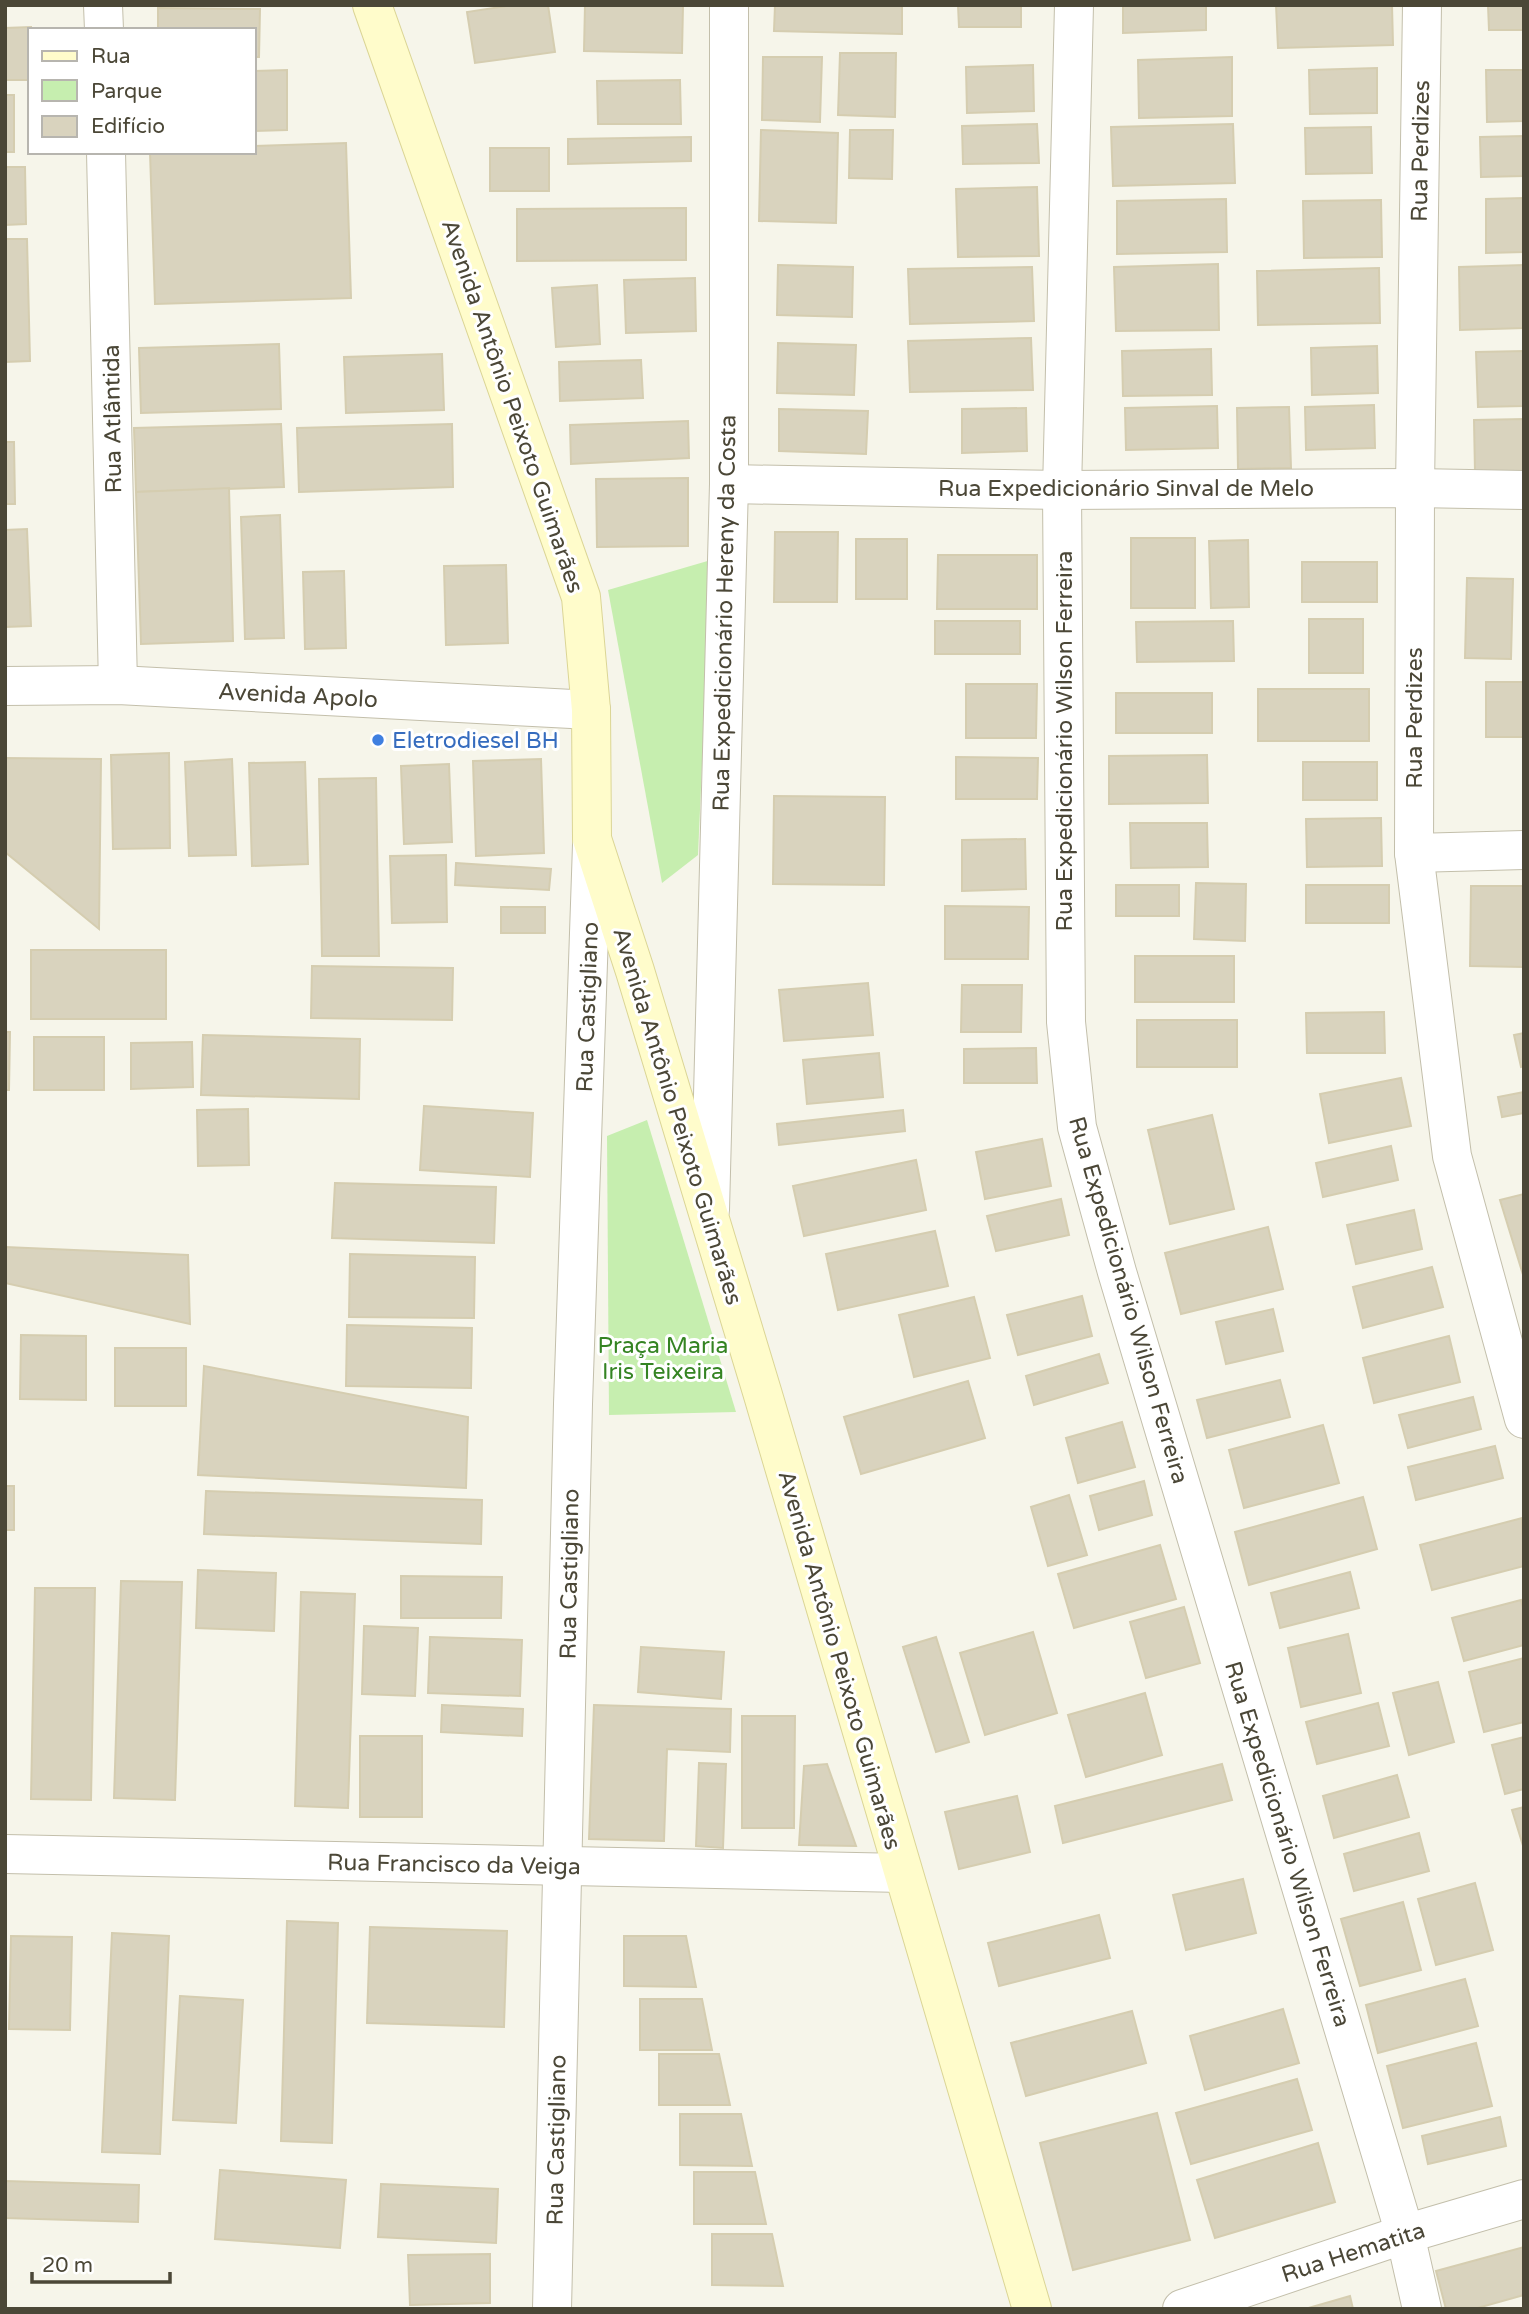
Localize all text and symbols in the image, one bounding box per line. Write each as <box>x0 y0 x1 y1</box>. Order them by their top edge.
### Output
legend <box>28 28 256 154</box>
text: Rua <box>91 44 131 69</box>
text: Parque <box>91 79 162 104</box>
street label: Rua Perdizes <box>1406 80 1436 222</box>
text: Edifício <box>91 114 165 139</box>
street label: Avenida Antônio Peixoto Guimarães <box>435 216 589 597</box>
street label: Rua Atlântida <box>98 344 128 494</box>
street label: Rua Expedicionário Hereny da Costa <box>708 414 742 812</box>
street label: Rua Expedicionário Sinval de Melo <box>938 475 1314 503</box>
street label: Rua Expedicionário Wilson Ferreira <box>1051 551 1079 931</box>
street label: Rua Perdizes <box>1401 647 1429 789</box>
street label: Avenida Apolo <box>217 678 378 714</box>
place label: Eletrodiesel BH <box>392 727 559 755</box>
marker: Eletrodiesel BH <box>370 732 386 748</box>
street label: Rua Castigliano <box>571 921 605 1093</box>
street label: Avenida Antônio Peixoto Guimarães <box>606 924 748 1308</box>
street label: Rua Expedicionário Wilson Ferreira <box>1062 1113 1194 1487</box>
park label: Praça Maria Iris Teixeira <box>598 1332 728 1386</box>
street label: Avenida Antônio Peixoto Guimarães <box>771 1467 907 1853</box>
street label: Rua Castigliano <box>555 1489 585 1660</box>
street label: Rua Expedicionário Wilson Ferreira <box>1218 1658 1356 2031</box>
street label: Rua Francisco da Veiga <box>327 1849 581 1881</box>
street label: Rua Castigliano <box>542 2055 572 2226</box>
street label: Rua Hematita <box>1278 2217 1429 2289</box>
scale bar <box>32 2240 170 2284</box>
text: 20 m <box>42 2253 93 2278</box>

